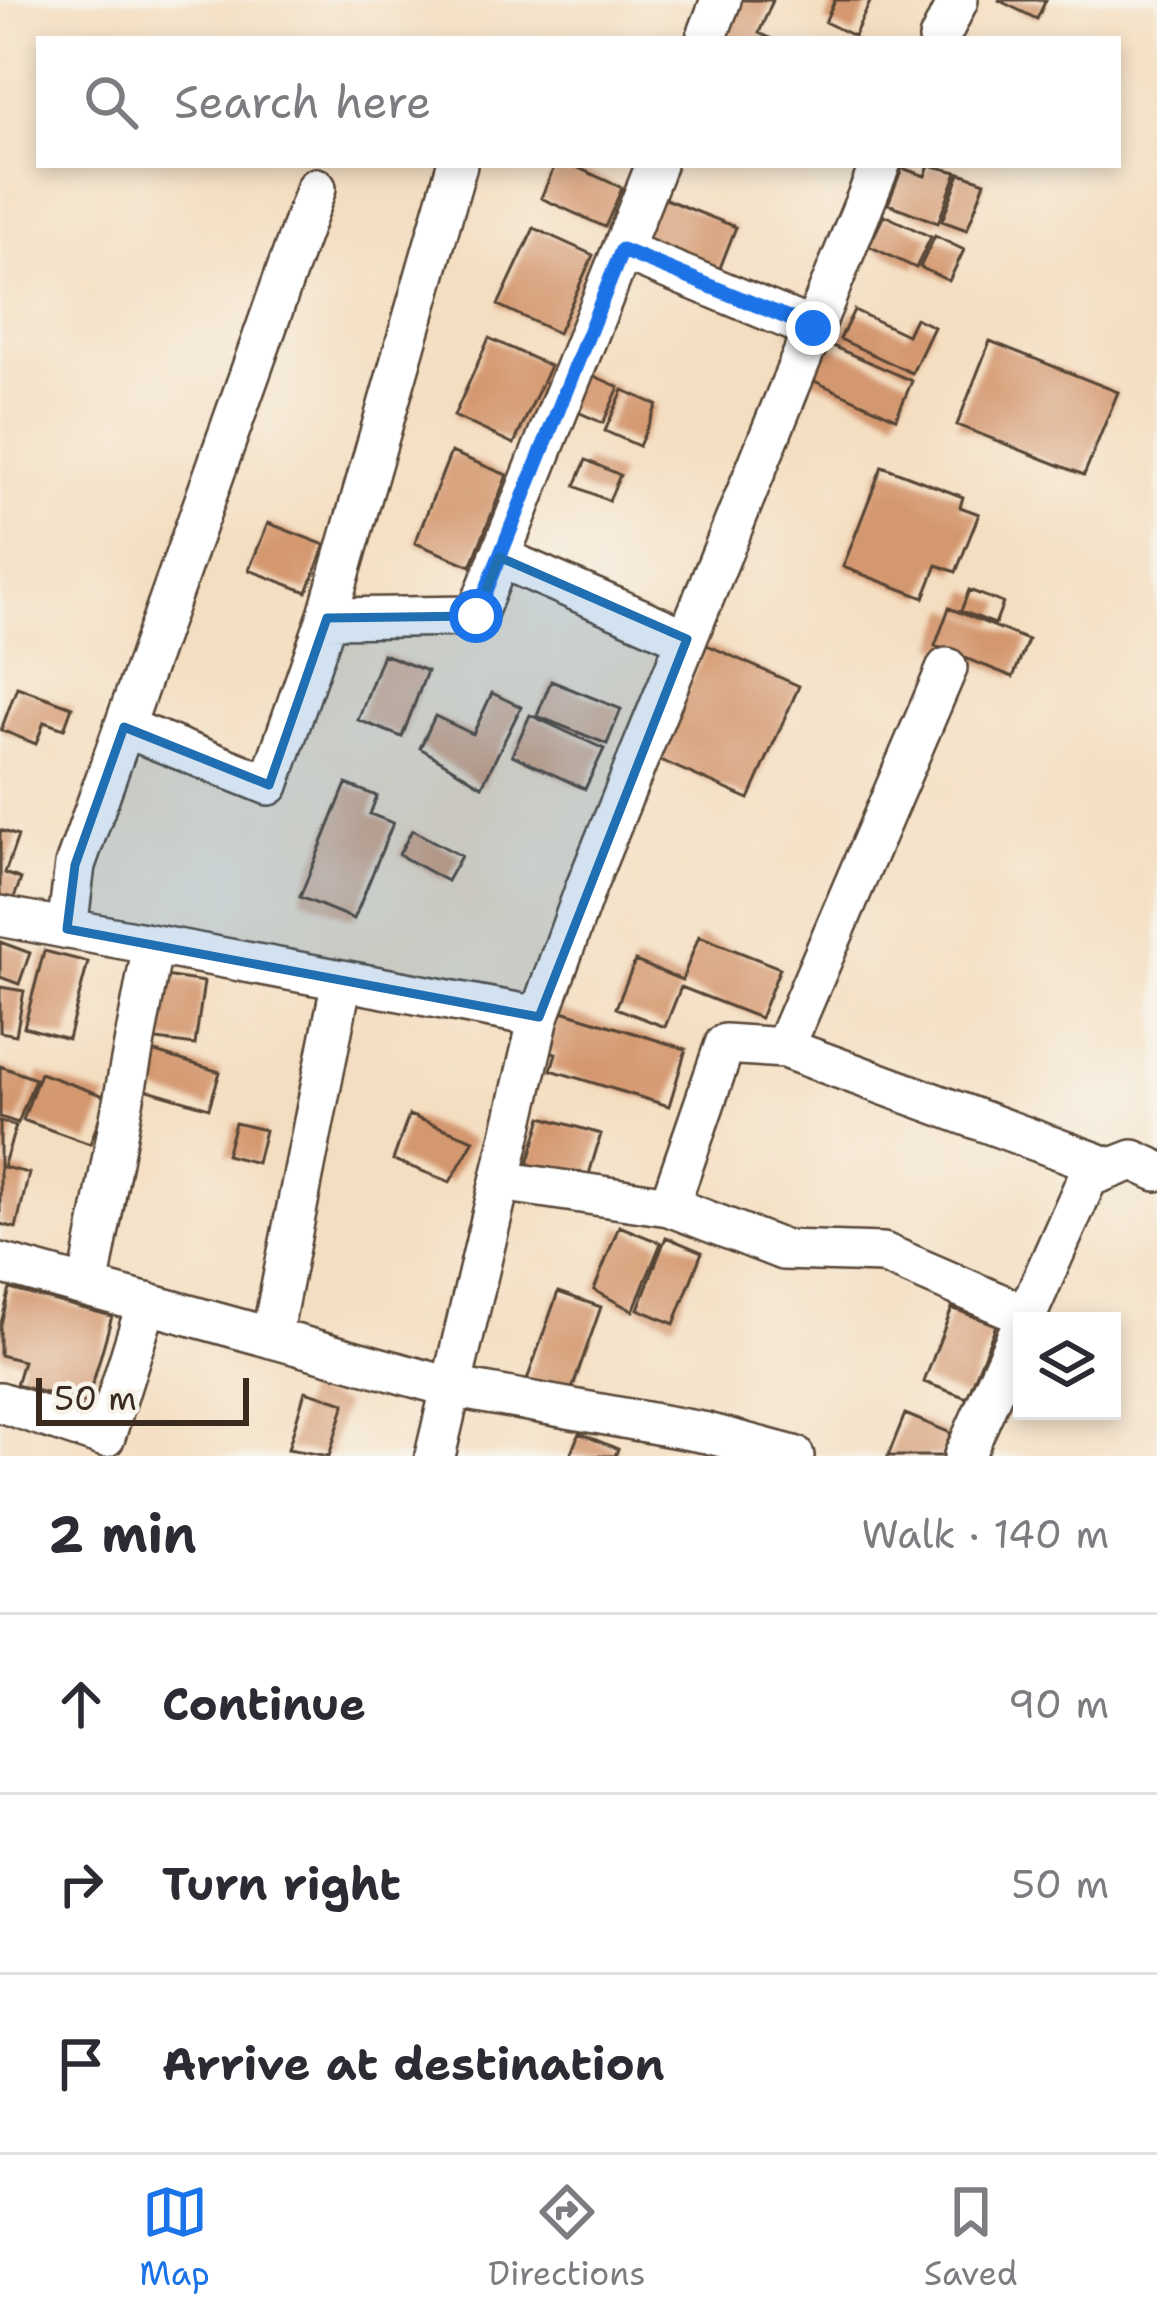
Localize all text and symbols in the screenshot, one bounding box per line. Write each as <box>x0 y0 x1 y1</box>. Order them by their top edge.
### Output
search box <box>36 36 1121 168</box>
icon: search <box>78 69 144 135</box>
text: Search here <box>174 72 431 132</box>
route end <box>786 301 840 355</box>
route start <box>449 589 503 643</box>
map controls <box>1013 1312 1121 1420</box>
button: layers <box>1013 1312 1121 1420</box>
scale bar <box>36 1372 249 1425</box>
text: 50 m <box>54 1376 137 1421</box>
text: 2 min <box>48 1500 197 1568</box>
text: Walk · 140 m <box>861 1508 1109 1560</box>
icon: ahead <box>48 1671 114 1737</box>
text: Continue <box>162 1674 366 1734</box>
text: 90 m <box>1008 1678 1109 1730</box>
icon: right <box>48 1851 114 1917</box>
text: Turn right <box>162 1854 401 1914</box>
text: 50 m <box>1011 1858 1109 1910</box>
icon: arrive <box>48 2031 114 2097</box>
text: Arrive at destination <box>162 2034 665 2094</box>
tab: Map <box>139 2179 210 2296</box>
tab: Directions <box>488 2179 646 2296</box>
tab: Saved <box>924 2179 1018 2296</box>

